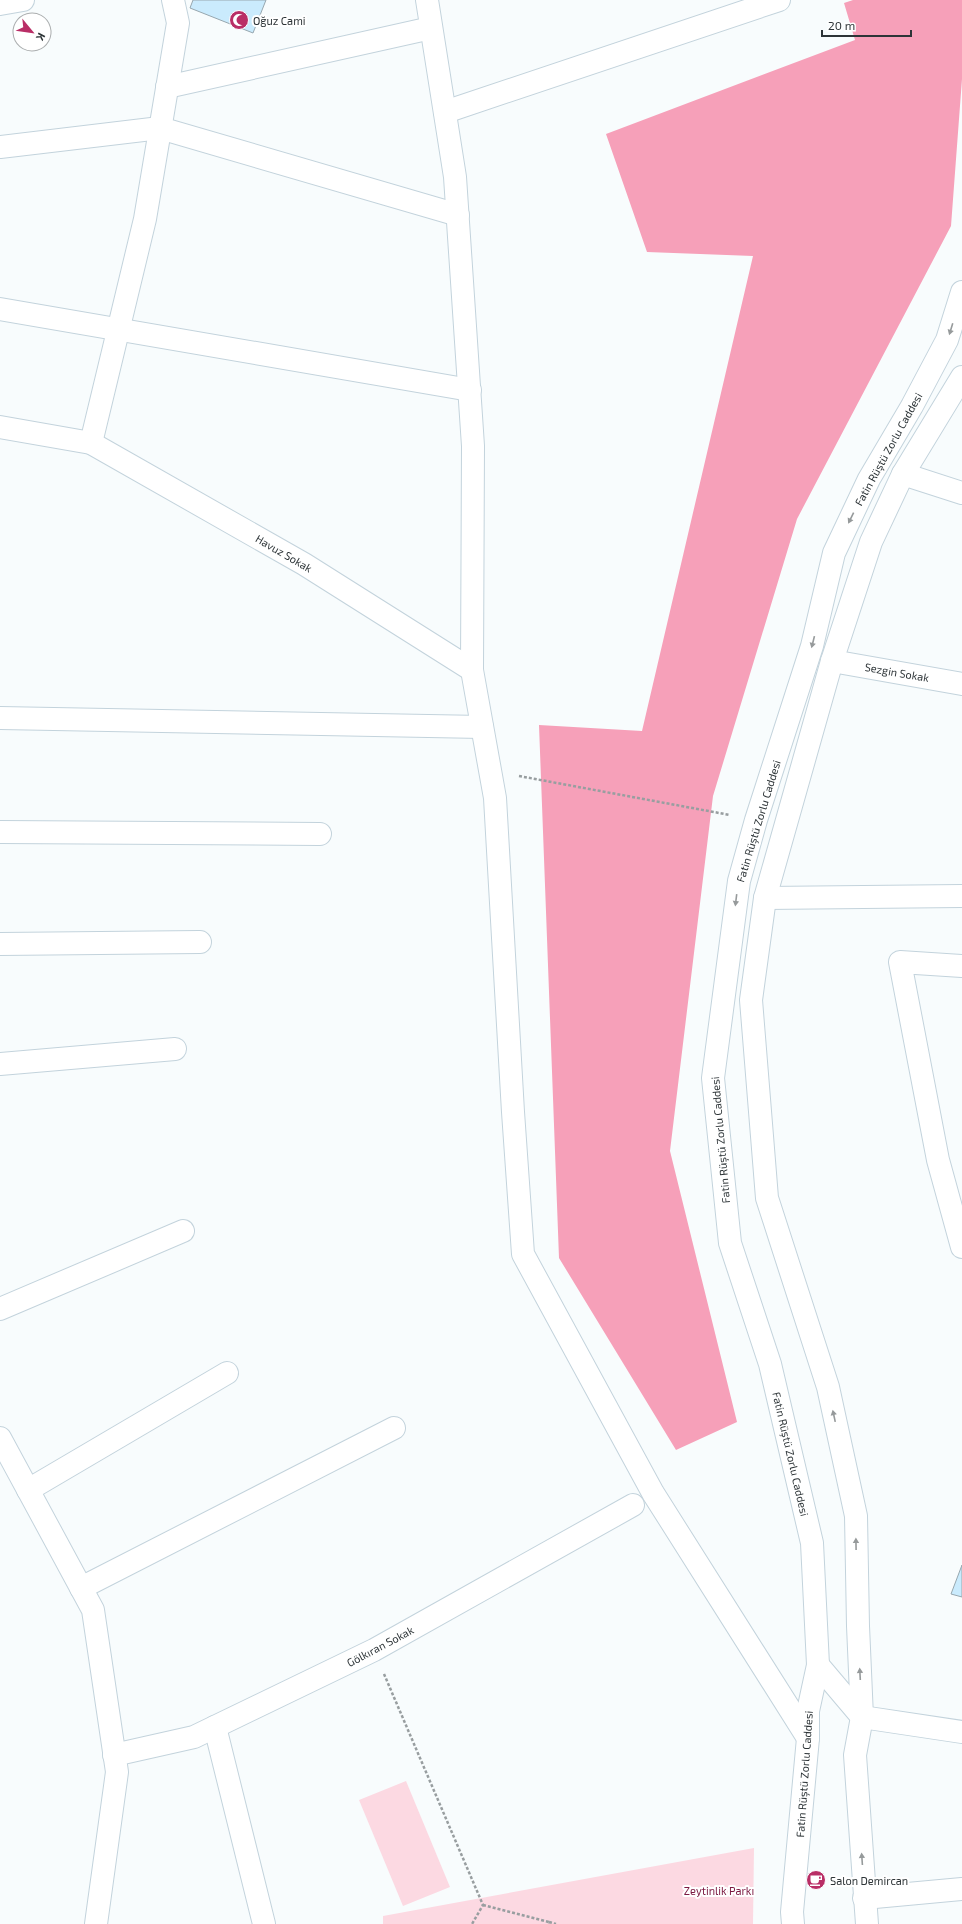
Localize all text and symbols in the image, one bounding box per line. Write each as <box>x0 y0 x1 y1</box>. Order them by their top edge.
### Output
mosque icon: Oğuz Cami <box>228 9 250 31</box>
north arrow <box>12 12 52 52</box>
scale bar <box>822 12 911 38</box>
place label: Oğuz Cami <box>253 14 306 27</box>
text: 20 m <box>828 18 855 32</box>
text: K <box>34 31 49 43</box>
one-way arrow <box>948 324 954 336</box>
street label: Fatin Rüştü Zorlu Caddesi <box>852 390 925 508</box>
one-way arrow <box>848 512 854 524</box>
street label: Havuz Sokak <box>253 532 315 575</box>
one-way arrow <box>810 636 816 648</box>
street label: Sezgin Sokak <box>864 660 931 684</box>
street label: Fatin Rüştü Zorlu Caddesi <box>733 758 784 884</box>
one-way arrow <box>733 894 739 906</box>
street label: Fatin Rüştü Zorlu Caddesi <box>708 1076 733 1204</box>
street label: Fatin Rüştü Zorlu Caddesi <box>769 1391 812 1518</box>
one-way arrow <box>830 1410 836 1422</box>
one-way arrow <box>853 1538 860 1550</box>
street label: Gölkıran Sokak <box>344 1623 416 1669</box>
one-way arrow <box>857 1667 863 1680</box>
street label: Fatin Rüştü Zorlu Caddesi <box>793 1710 816 1838</box>
one-way arrow <box>858 1853 865 1865</box>
cafe icon: Salon Demircan <box>805 1869 827 1891</box>
place label: Salon Demircan <box>830 1874 908 1887</box>
park label: Zeytinlik Parkı <box>684 1884 754 1897</box>

